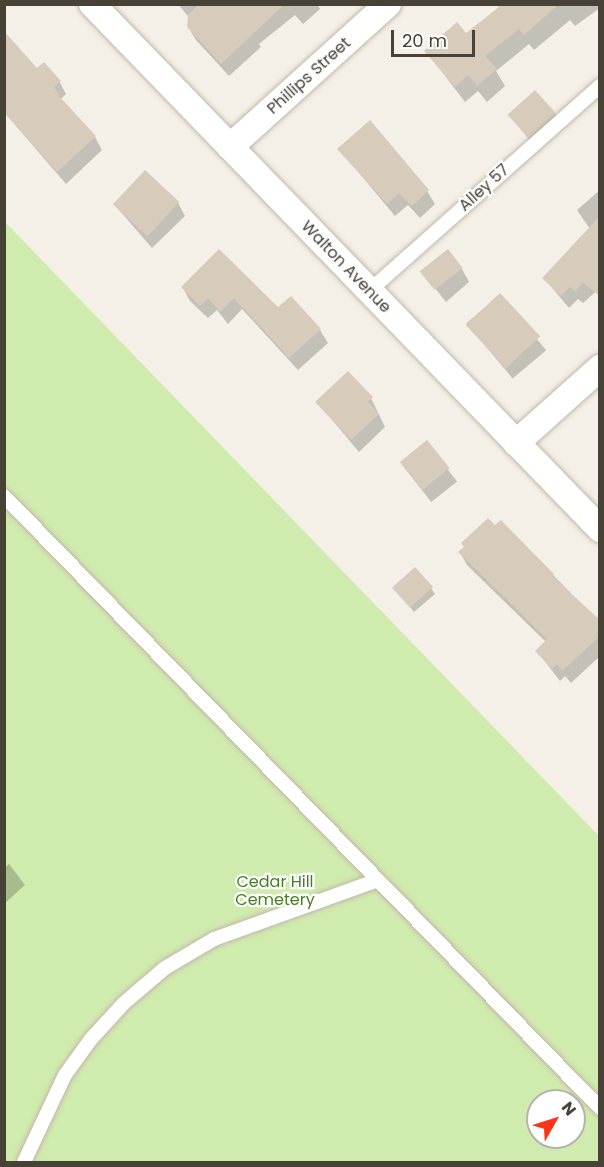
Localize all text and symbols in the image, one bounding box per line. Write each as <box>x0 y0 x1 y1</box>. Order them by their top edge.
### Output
scale bar <box>394 18 478 56</box>
text: 20 m <box>402 28 447 53</box>
street label: Phillips Street <box>263 34 355 118</box>
street label: Alley 57 <box>455 161 513 215</box>
street label: Walton Avenue <box>297 217 395 317</box>
park label: Cedar Hill Cemetery <box>235 872 315 910</box>
north arrow <box>526 1089 586 1149</box>
text: N <box>556 1097 582 1121</box>

